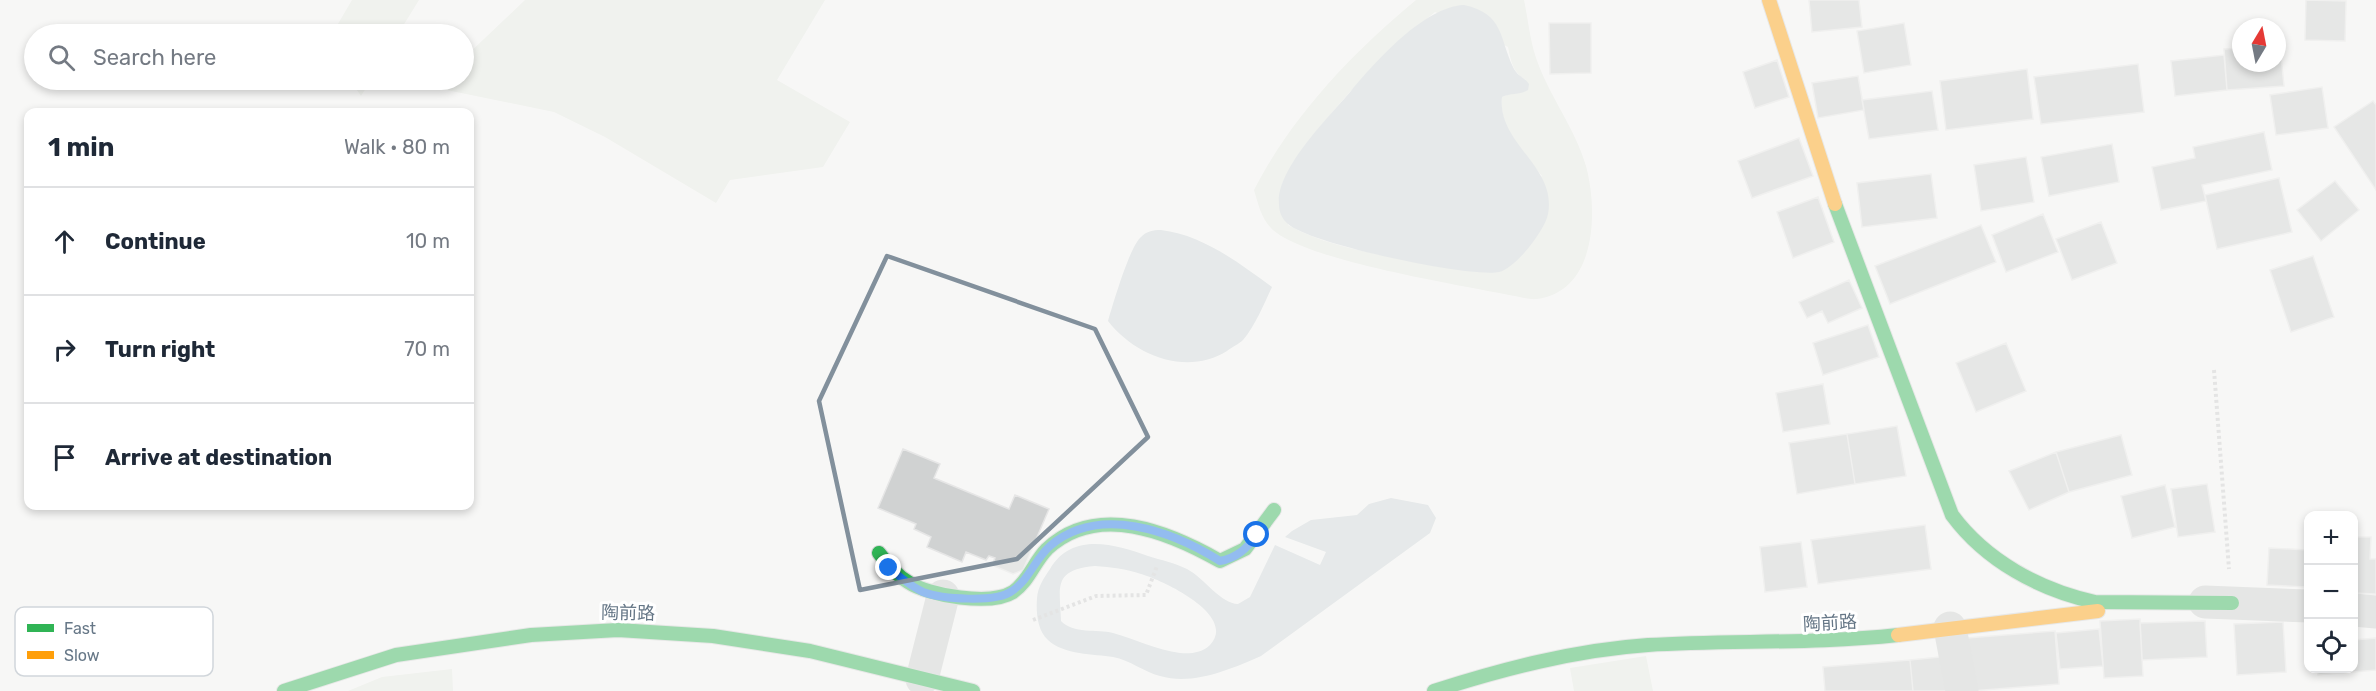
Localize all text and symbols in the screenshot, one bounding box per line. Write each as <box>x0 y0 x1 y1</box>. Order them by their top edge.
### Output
north arrow <box>2232 18 2286 72</box>
search box <box>24 24 474 90</box>
icon: search <box>45 41 78 74</box>
text: Search here <box>93 44 216 71</box>
text: 1 min <box>48 132 114 163</box>
text: Walk · 80 m <box>344 135 450 159</box>
icon: ahead <box>48 225 81 258</box>
text: Continue <box>105 228 206 255</box>
text: 10 m <box>406 229 450 253</box>
icon: right <box>48 333 81 366</box>
text: Turn right <box>105 336 215 363</box>
text: 70 m <box>404 337 450 361</box>
icon: arrive <box>48 441 81 474</box>
text: Arrive at destination <box>105 444 332 471</box>
map controls <box>2304 511 2358 673</box>
button: + <box>2304 511 2358 565</box>
route start <box>1243 521 1269 547</box>
route end <box>875 554 901 580</box>
button: − <box>2304 565 2358 619</box>
street label: 陶前路 <box>601 602 655 624</box>
legend <box>15 607 213 676</box>
street label: 陶前路 <box>1802 611 1858 635</box>
text: Fast <box>64 619 96 638</box>
button: locate <box>2304 619 2358 673</box>
text: Slow <box>64 646 100 665</box>

